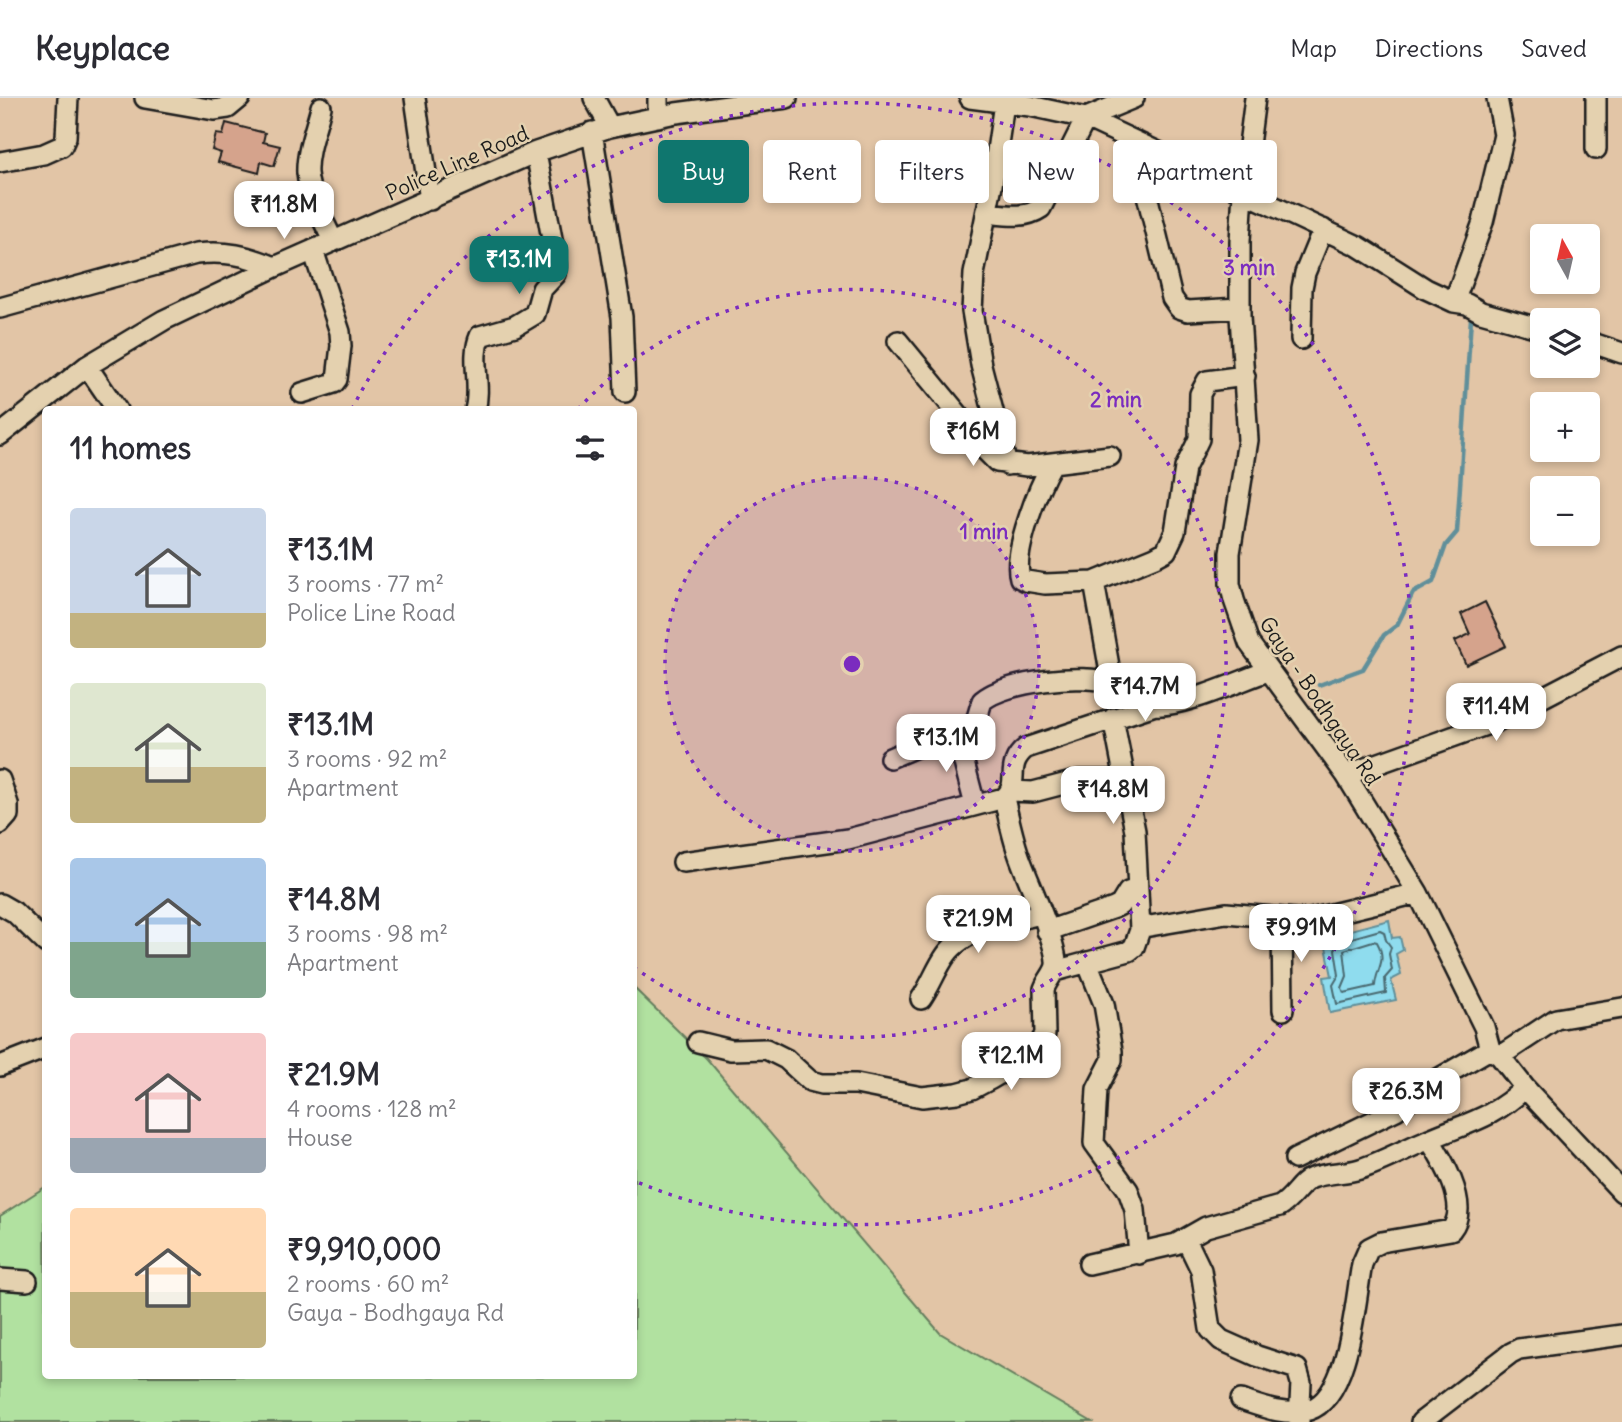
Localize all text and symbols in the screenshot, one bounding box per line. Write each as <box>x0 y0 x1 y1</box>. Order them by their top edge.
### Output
text: Keyplace <box>35 27 170 69</box>
text: Map <box>1290 33 1337 63</box>
text: Directions <box>1375 33 1483 63</box>
text: Saved <box>1521 33 1587 63</box>
street label: Police Line Road <box>381 119 533 207</box>
chip: Buy <box>658 140 749 203</box>
chip: Rent <box>763 140 861 203</box>
chip: Filters <box>875 140 989 203</box>
chip: New <box>1003 140 1099 203</box>
chip: Apartment <box>1113 140 1277 203</box>
pin: ₹11.8M <box>227 181 341 241</box>
text: ₹11.8M <box>250 189 318 218</box>
north arrow <box>1530 224 1600 294</box>
map controls <box>1530 224 1600 546</box>
pin: ₹13.1M <box>462 236 576 296</box>
text: ₹13.1M <box>486 244 553 273</box>
text: 3 min <box>1223 254 1275 281</box>
button: layers <box>1530 308 1600 378</box>
text: 2 min <box>1090 386 1142 413</box>
button: + <box>1530 392 1600 462</box>
pin: ₹16M <box>932 408 1014 468</box>
text: ₹16M <box>946 416 1000 445</box>
text: 11 homes <box>70 429 191 467</box>
icon: filters <box>571 429 609 467</box>
button: − <box>1530 476 1600 546</box>
text: 1 min <box>960 518 1008 545</box>
text: ₹13.1M <box>287 530 374 568</box>
icon: home <box>126 536 210 620</box>
text: 3 rooms · 77 m² <box>287 569 444 598</box>
text: Police Line Road <box>287 598 456 627</box>
street label: Gaya - Bodhgaya Rd <box>1253 611 1387 791</box>
centre of rings <box>840 652 864 676</box>
pin: ₹14.7M <box>1088 664 1202 723</box>
text: ₹14.7M <box>1110 671 1180 700</box>
pin: ₹11.4M <box>1439 684 1553 743</box>
text: ₹11.4M <box>1462 691 1530 720</box>
text: ₹13.1M <box>287 705 374 743</box>
icon: home <box>126 711 210 795</box>
pin: ₹13.1M <box>889 714 1003 774</box>
text: ₹13.1M <box>913 722 980 751</box>
text: 3 rooms · 92 m² <box>287 744 447 773</box>
pin: ₹14.8M <box>1056 766 1170 826</box>
text: Apartment <box>287 773 399 802</box>
text: ₹14.8M <box>1077 774 1149 803</box>
text: ₹14.8M <box>287 880 381 918</box>
icon: home <box>126 886 210 970</box>
pin: ₹21.9M <box>921 896 1035 955</box>
text: ₹21.9M <box>942 903 1014 932</box>
pin: ₹9.91M <box>1244 904 1358 964</box>
text: ₹9.91M <box>1265 912 1337 941</box>
text: 3 rooms · 98 m² <box>287 919 448 948</box>
text: Apartment <box>287 948 399 977</box>
pin: ₹12.1M <box>954 1032 1068 1092</box>
text: ₹12.1M <box>978 1040 1044 1069</box>
text: ₹21.9M <box>287 1055 380 1093</box>
icon: home <box>126 1061 210 1145</box>
pin: ₹26.3M <box>1349 1068 1463 1128</box>
text: ₹26.3M <box>1368 1076 1444 1105</box>
text: 4 rooms · 128 m² <box>287 1094 457 1123</box>
text: House <box>287 1123 353 1152</box>
text: ₹9,910,000 <box>287 1230 442 1268</box>
icon: home <box>126 1236 210 1320</box>
text: 2 rooms · 60 m² <box>287 1269 449 1298</box>
text: Gaya - Bodhgaya Rd <box>287 1298 504 1327</box>

